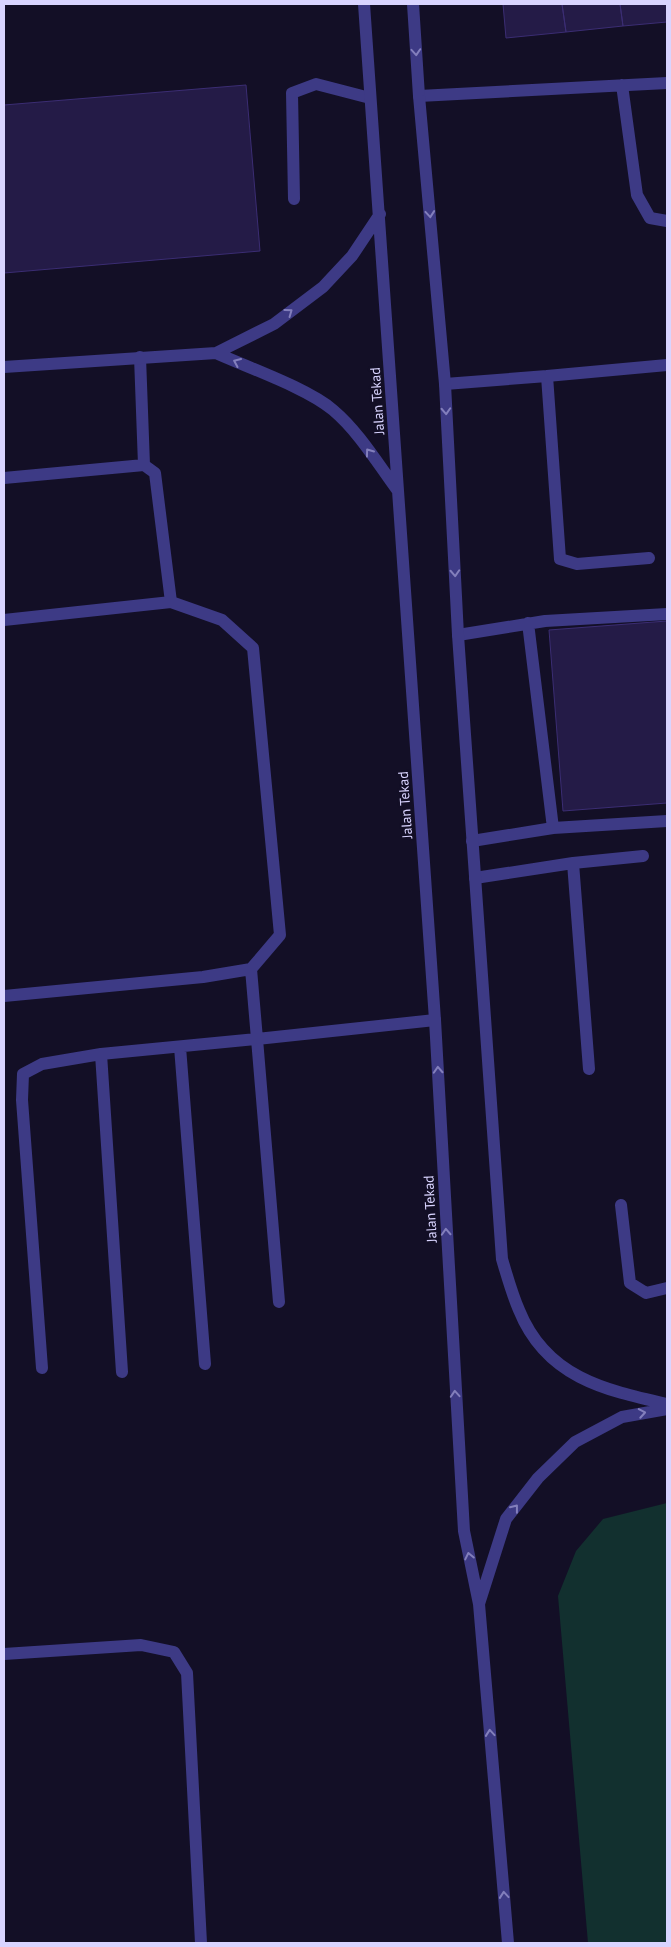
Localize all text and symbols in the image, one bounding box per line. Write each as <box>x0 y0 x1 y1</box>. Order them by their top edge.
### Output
one-way arrow <box>411 49 422 57</box>
one-way arrow <box>424 211 435 219</box>
one-way arrow <box>283 310 292 318</box>
one-way arrow <box>233 358 242 369</box>
street label: Jalan Tekad <box>366 367 388 436</box>
one-way arrow <box>441 407 452 415</box>
one-way arrow <box>366 448 375 458</box>
one-way arrow <box>449 570 460 578</box>
street label: Jalan Tekad <box>394 771 416 840</box>
one-way arrow <box>432 1065 443 1073</box>
street label: Jalan Tekad <box>419 1175 441 1244</box>
one-way arrow <box>441 1228 452 1236</box>
one-way arrow <box>449 1390 460 1398</box>
one-way arrow <box>637 1409 646 1419</box>
one-way arrow <box>509 1504 518 1514</box>
one-way arrow <box>464 1551 475 1560</box>
one-way arrow <box>485 1728 496 1736</box>
one-way arrow <box>498 1890 509 1898</box>

